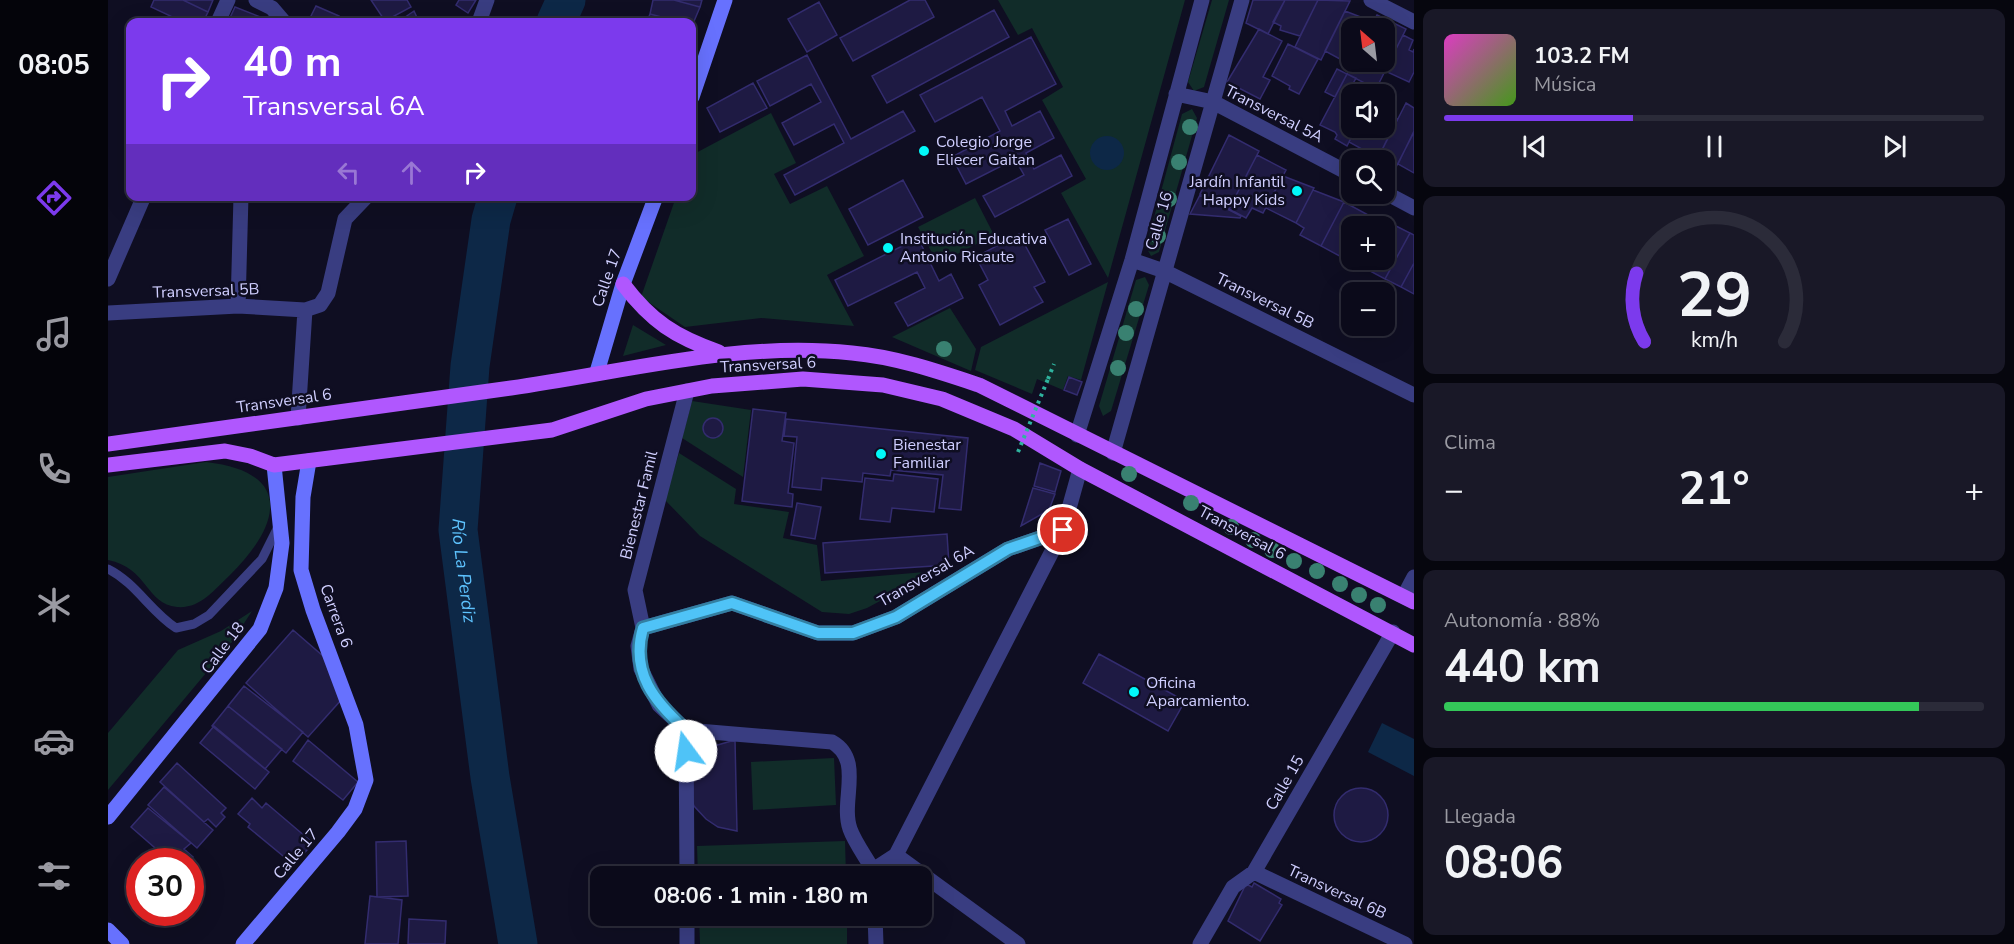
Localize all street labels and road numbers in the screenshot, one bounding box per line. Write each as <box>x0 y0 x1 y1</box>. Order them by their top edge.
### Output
street label: Transversal 5A <box>1221 80 1327 148</box>
street label: Calle 16 <box>1140 189 1178 253</box>
street label: Calle 17 <box>587 246 627 310</box>
street label: Transversal 5B <box>1212 268 1318 334</box>
street label: Transversal 5B <box>152 278 260 304</box>
street label: Transversal 6 <box>719 352 817 378</box>
street label: Transversal 6 <box>235 383 333 419</box>
street label: Bienestar Famil <box>615 448 663 562</box>
street label: Transversal 6 <box>1194 501 1290 565</box>
street label: Transversal 6A <box>874 539 978 612</box>
street label: Carrera 6 <box>314 581 358 651</box>
street label: Calle 18 <box>196 617 250 679</box>
street label: Calle 15 <box>1260 751 1310 815</box>
street label: Calle 17 <box>268 824 324 884</box>
street label: Transversal 6B <box>1284 859 1390 925</box>

